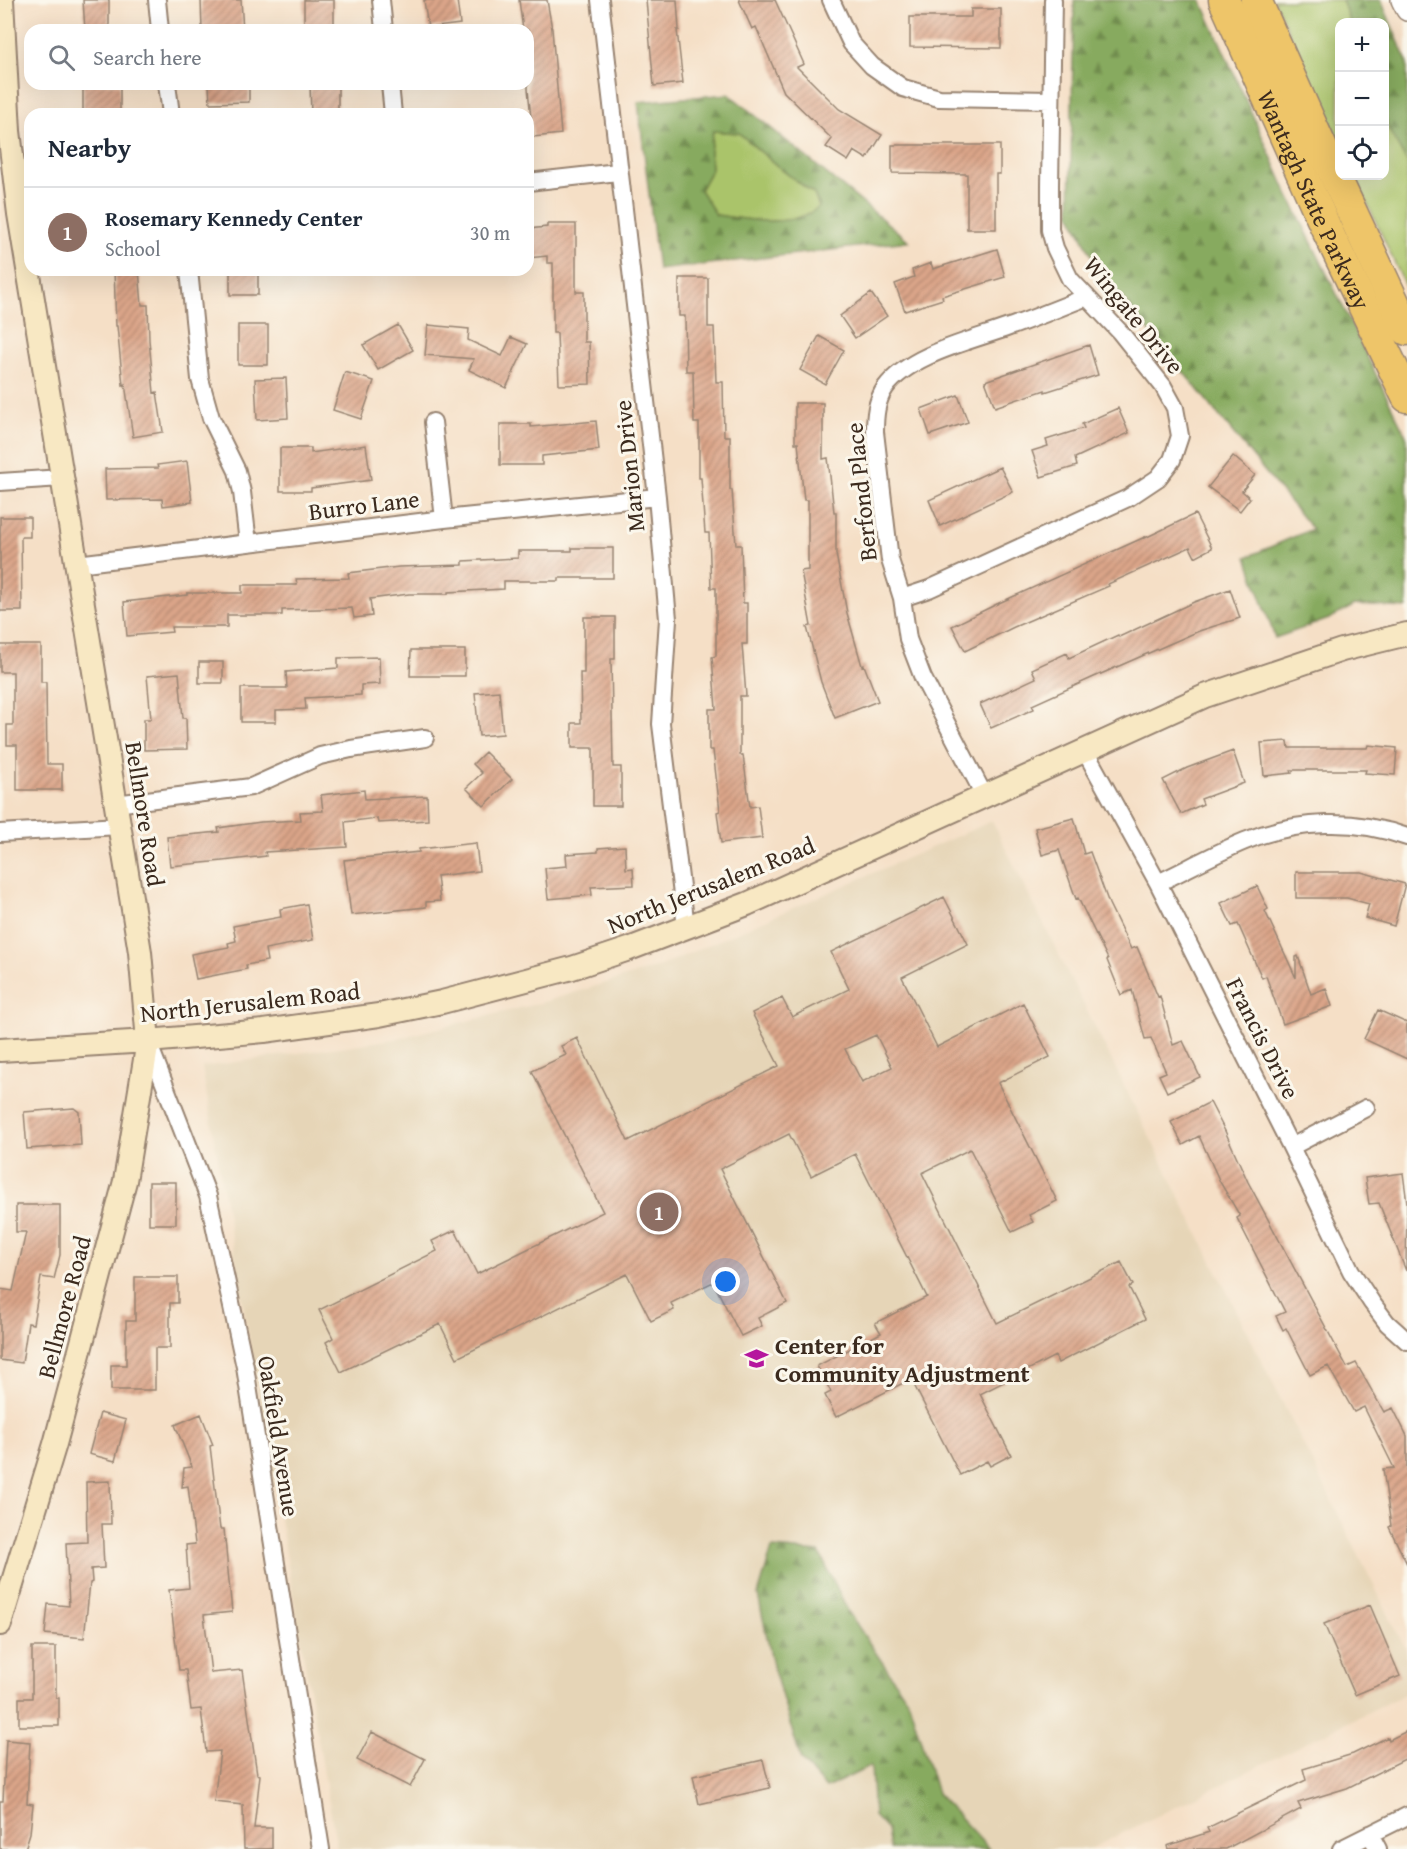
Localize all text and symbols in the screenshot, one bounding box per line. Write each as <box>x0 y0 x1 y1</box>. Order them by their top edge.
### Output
map controls <box>1335 18 1389 180</box>
button: + <box>1335 18 1389 72</box>
search box <box>24 24 534 90</box>
icon: search <box>45 41 78 74</box>
text: Search here <box>93 41 202 73</box>
button: − <box>1335 72 1389 126</box>
street label: Wantagh State Parkway <box>1249 84 1380 315</box>
button: locate <box>1335 126 1389 180</box>
text: Nearby <box>48 128 131 167</box>
text: Rosemary Kennedy Center <box>105 202 363 234</box>
text: 1 <box>62 218 73 247</box>
text: 30 m <box>470 218 510 247</box>
text: School <box>105 234 161 263</box>
street label: Wingate Drive <box>1075 249 1193 381</box>
street label: Marion Drive <box>605 398 653 534</box>
street label: Berfond Place <box>836 421 886 563</box>
street label: Burro Lane <box>307 481 421 529</box>
street label: Bellmore Road <box>116 739 174 889</box>
street label: North Jerusalem Road <box>602 827 820 943</box>
street label: Francis Drive <box>1217 971 1309 1105</box>
street label: North Jerusalem Road <box>138 973 362 1031</box>
pin: 1 <box>640 1190 678 1234</box>
street label: Bellmore Road <box>28 1232 100 1382</box>
your location <box>711 1267 740 1296</box>
place label: Center for Community Adjustment <box>775 1328 1030 1391</box>
school or university icon: Center for Community Adjustment <box>744 1346 770 1372</box>
street label: Oakfield Avenue <box>249 1353 309 1519</box>

